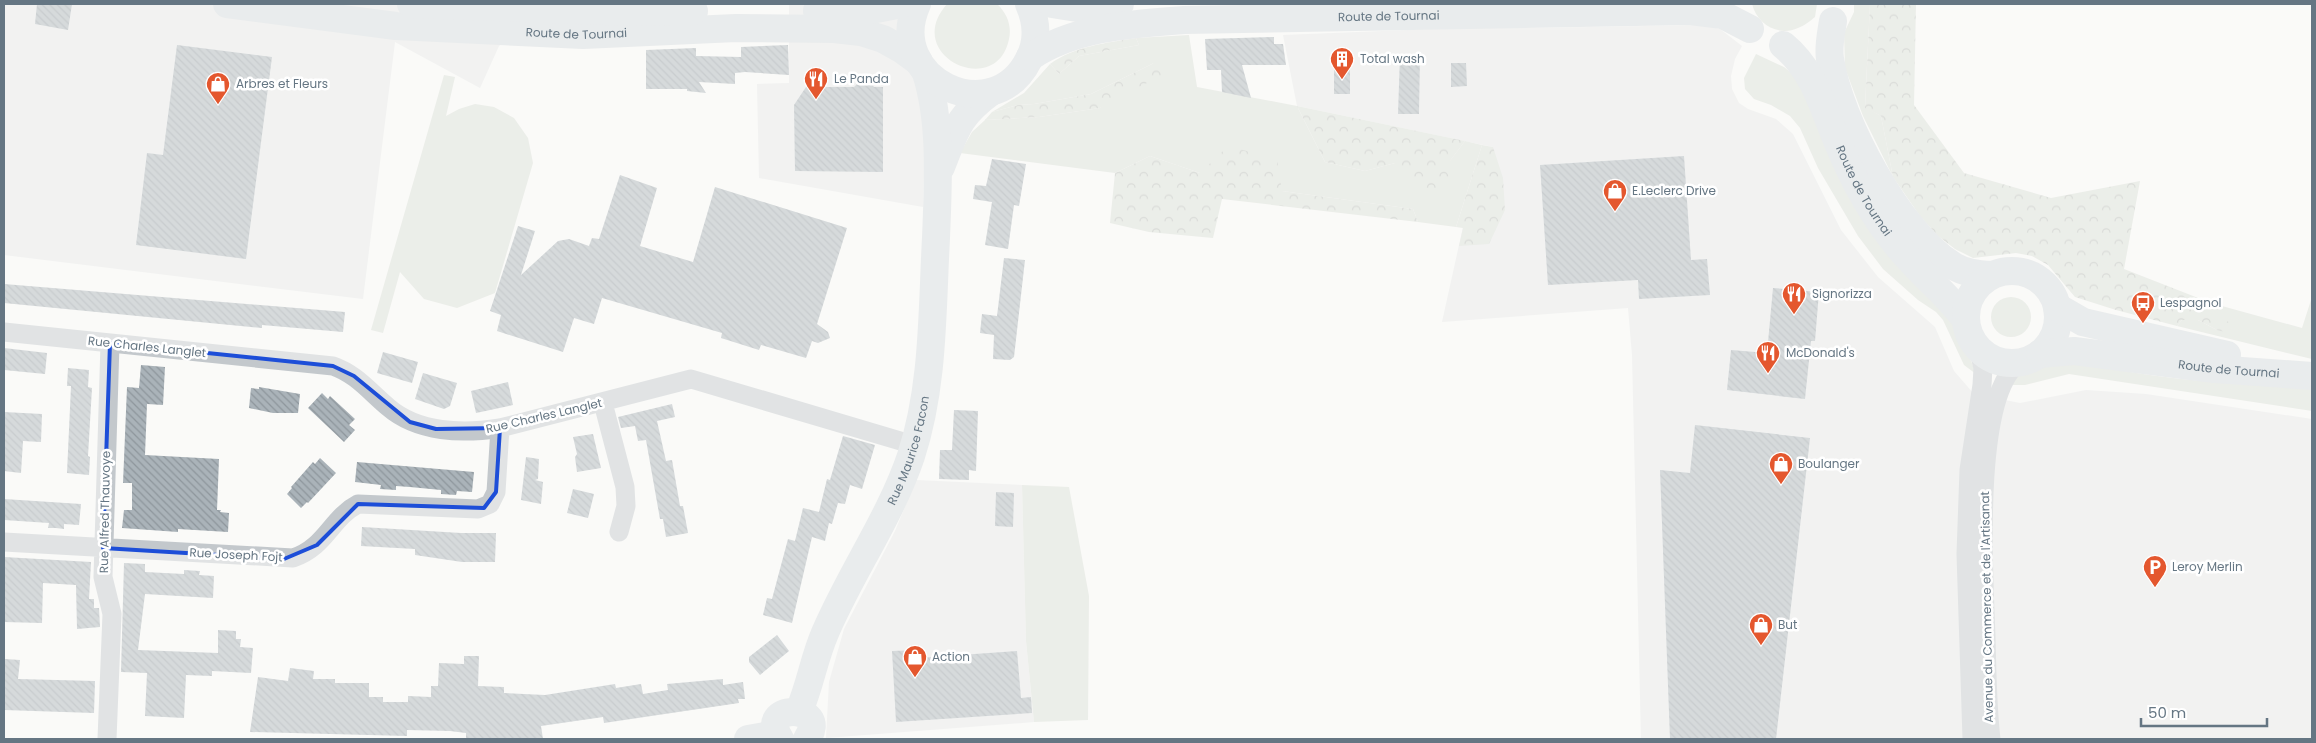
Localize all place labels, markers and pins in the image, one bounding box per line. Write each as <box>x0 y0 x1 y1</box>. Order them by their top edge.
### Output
building icon: Total wash <box>1329 46 1355 80</box>
place label: Total wash <box>1360 50 1425 67</box>
restaurant icon: Le Panda <box>803 66 829 100</box>
place label: Le Panda <box>834 70 889 87</box>
shop icon: Arbres et Fleurs <box>205 71 231 105</box>
place label: Arbres et Fleurs <box>236 75 328 92</box>
shop icon: E.Leclerc Drive <box>1602 178 1628 212</box>
place label: E.Leclerc Drive <box>1632 182 1716 199</box>
restaurant icon: Signorizza <box>1781 281 1807 315</box>
place label: Signorizza <box>1812 285 1872 302</box>
bus stop icon: Lespagnol <box>2130 290 2156 324</box>
place label: Lespagnol <box>2160 294 2222 311</box>
restaurant icon: McDonald's <box>1755 340 1781 374</box>
place label: McDonald's <box>1786 344 1855 361</box>
shop icon: Boulanger <box>1768 451 1794 485</box>
place label: Boulanger <box>1798 455 1860 472</box>
parking icon: Leroy Merlin <box>2142 554 2168 588</box>
place label: Leroy Merlin <box>2172 558 2243 575</box>
shop icon: But <box>1748 612 1774 646</box>
place label: But <box>1778 616 1797 633</box>
shop icon: Action <box>902 644 928 678</box>
place label: Action <box>932 648 970 665</box>

